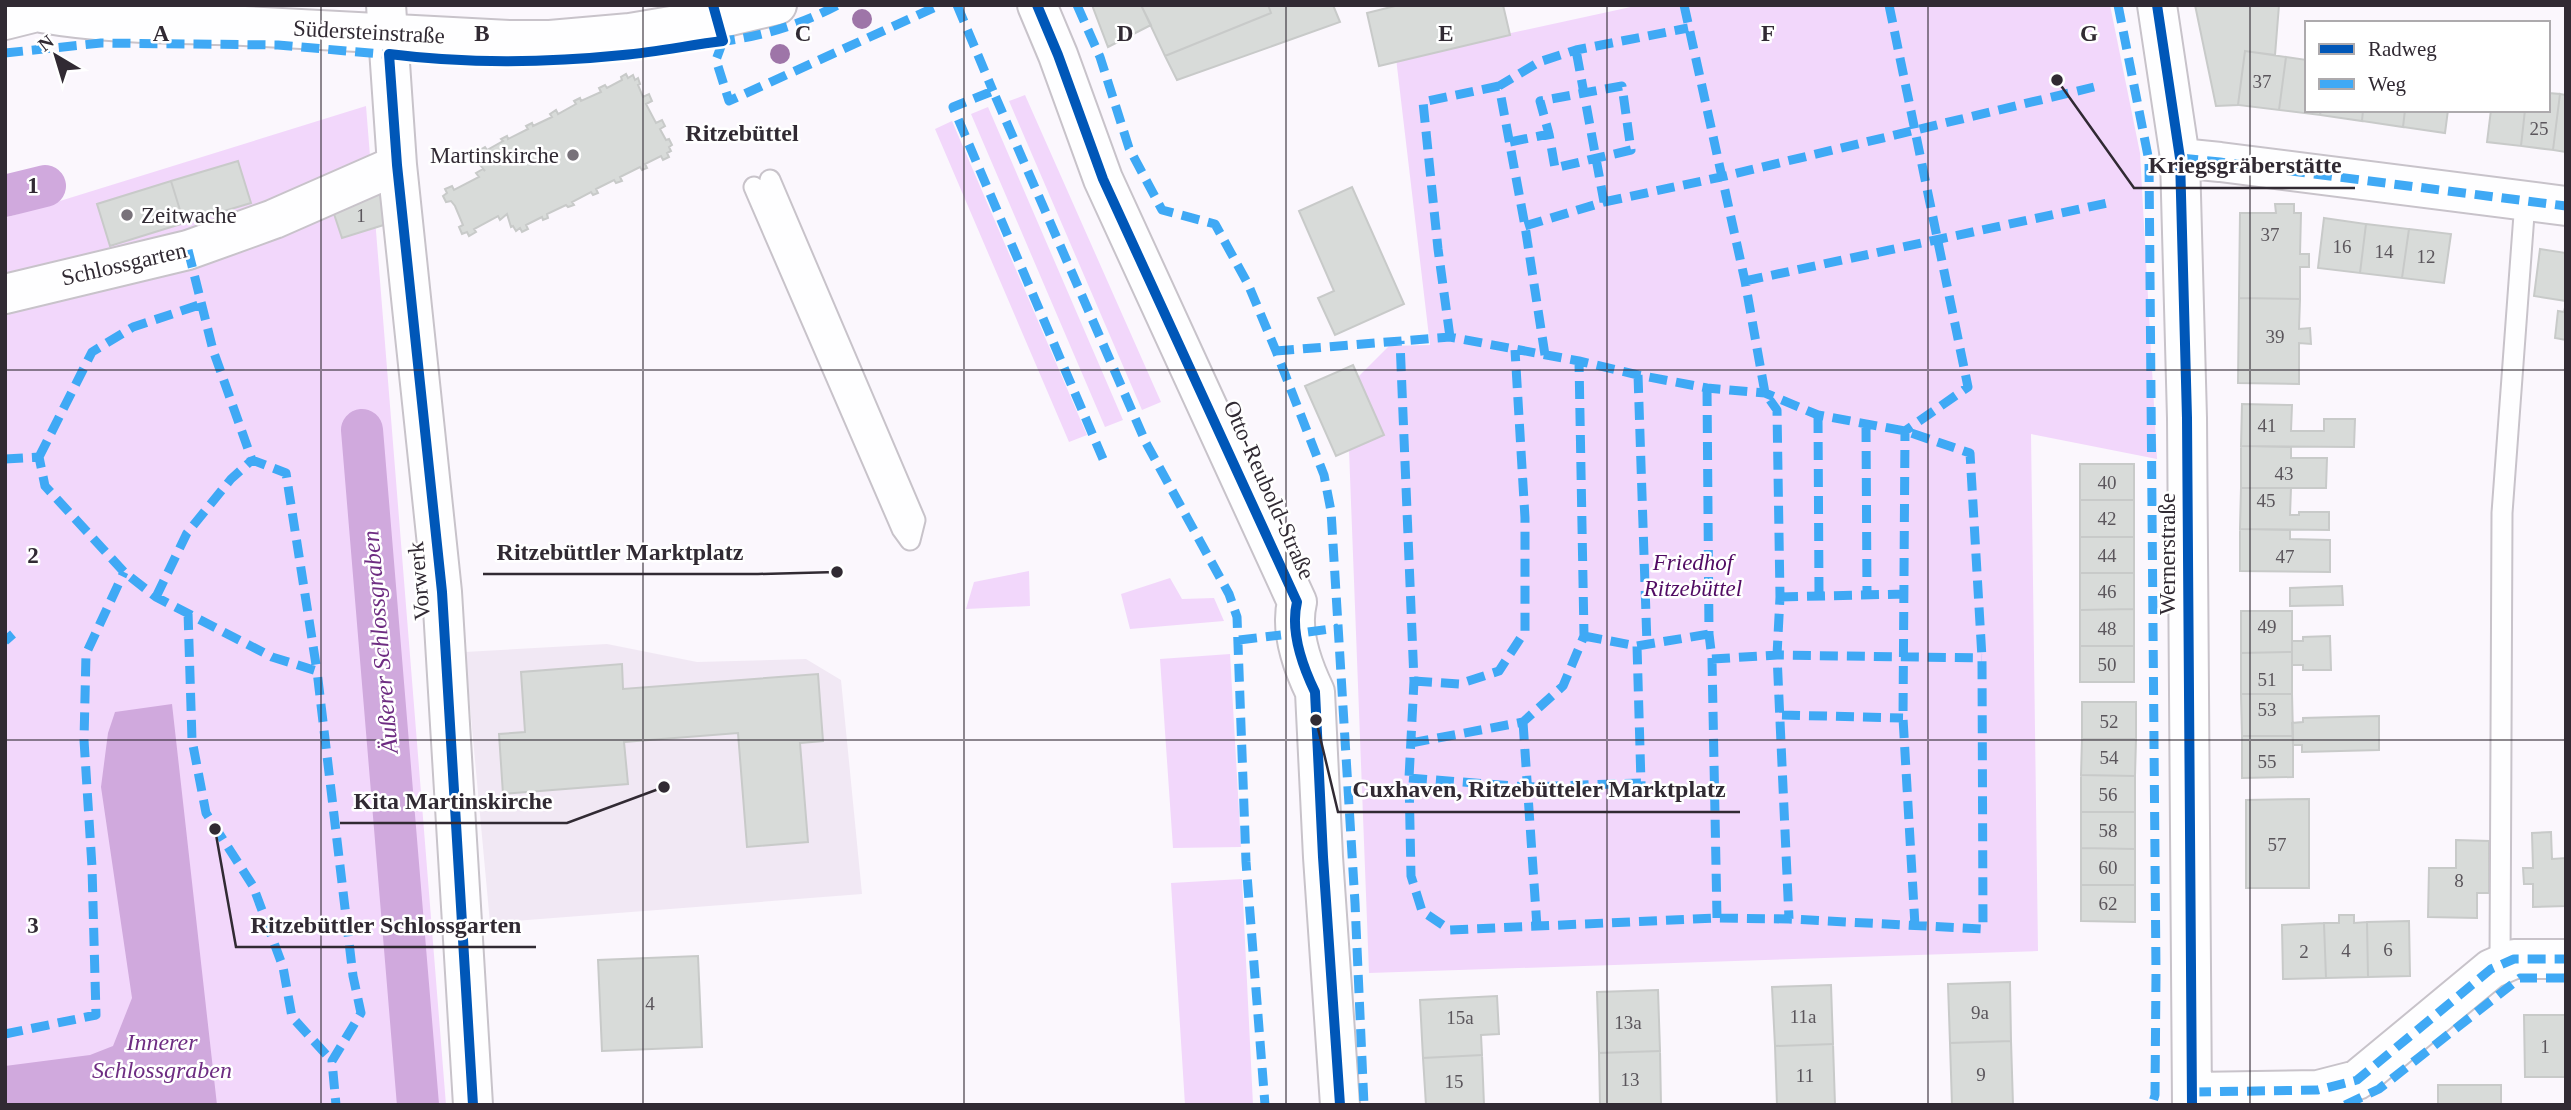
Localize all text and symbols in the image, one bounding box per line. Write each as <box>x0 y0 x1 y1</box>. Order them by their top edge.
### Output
street label: Südersteinstraße <box>292 16 446 48</box>
north arrow <box>21 21 91 91</box>
text: A <box>153 21 170 46</box>
text: B <box>474 21 490 46</box>
text: C <box>795 21 811 46</box>
text: D <box>1117 21 1133 46</box>
text: E <box>1438 21 1454 46</box>
text: F <box>1761 21 1775 46</box>
text: G <box>2080 21 2098 46</box>
legend <box>2305 21 2550 112</box>
text: N <box>34 30 58 55</box>
text: Radweg <box>2368 37 2437 61</box>
house number: 37 <box>2253 71 2272 92</box>
text: Weg <box>2368 72 2406 96</box>
house number: 25 <box>2530 118 2549 139</box>
district label: Ritzebüttel <box>685 120 799 146</box>
place label: Martinskirche <box>430 143 559 168</box>
callout: Kriegsgräberstätte <box>2134 143 2355 188</box>
marker: Martinskirche <box>565 147 581 163</box>
text: Kriegsgräberstätte <box>2148 152 2342 178</box>
text: 1 <box>27 173 39 198</box>
place label: Zeitwache <box>141 203 237 228</box>
house number: 1 <box>356 205 366 226</box>
marker: Zeitwache <box>119 207 135 223</box>
house number: 37 <box>2261 224 2280 245</box>
house number: 16 <box>2333 236 2352 257</box>
street label: Schlossgarten <box>59 237 190 291</box>
house number: 14 <box>2375 241 2394 262</box>
house number: 12 <box>2417 246 2436 267</box>
house number: 39 <box>2266 326 2285 347</box>
street label: Otto-Reubold-Straße <box>1218 397 1320 583</box>
house number: 41 <box>2258 415 2277 436</box>
house number: 43 <box>2275 463 2294 484</box>
house number: 40 <box>2098 472 2117 493</box>
house number: 45 <box>2257 490 2276 511</box>
street label: Wernerstraße <box>2155 493 2180 615</box>
house number: 42 <box>2098 508 2117 529</box>
water label: Äußerer Schlossgraben <box>357 529 403 757</box>
callout: Ritzebüttler Marktplatz <box>483 529 758 574</box>
text: Ritzebüttler Marktplatz <box>497 539 744 565</box>
street label: Vorwerk <box>403 540 435 621</box>
text: 2 <box>27 543 39 568</box>
house number: 44 <box>2098 545 2117 566</box>
house number: 47 <box>2276 546 2295 567</box>
park label: Friedhof Ritzebüttel <box>1643 550 1742 601</box>
house number: 46 <box>2098 581 2117 602</box>
house number: 49 <box>2258 616 2277 637</box>
house number: 48 <box>2098 618 2117 639</box>
house number: 50 <box>2098 654 2117 675</box>
house number: 51 <box>2258 669 2277 690</box>
house number: 53 <box>2258 699 2277 720</box>
house number: 52 <box>2100 711 2119 732</box>
house number: 54 <box>2100 747 2119 768</box>
house number: 55 <box>2258 751 2277 772</box>
callout: Cuxhaven, Ritzebütteler Marktplatz <box>1338 767 1740 812</box>
text: Cuxhaven, Ritzebütteler Marktplatz <box>1352 776 1726 802</box>
callout: Kita Martinskirche <box>340 778 567 823</box>
house number: 56 <box>2099 784 2118 805</box>
text: Kita Martinskirche <box>354 788 553 814</box>
house number: 58 <box>2099 820 2118 841</box>
house number: 57 <box>2268 834 2287 855</box>
house number: 60 <box>2099 857 2118 878</box>
house number: 8 <box>2454 870 2464 891</box>
house number: 62 <box>2099 893 2118 914</box>
callout: Ritzebüttler Schlossgarten <box>236 902 536 947</box>
text: Ritzebüttler Schlossgarten <box>251 912 521 938</box>
text: 3 <box>27 913 39 938</box>
house number: 6 <box>2383 939 2393 960</box>
house number: 4 <box>2341 940 2351 961</box>
house number: 2 <box>2299 941 2309 962</box>
house number: 4 <box>645 993 655 1014</box>
house number: 9a <box>1971 1002 1990 1023</box>
house number: 11a <box>1790 1006 1817 1027</box>
house number: 15a <box>1446 1007 1474 1028</box>
house number: 13a <box>1614 1012 1642 1033</box>
water label: Innerer Schlossgraben <box>92 1029 232 1083</box>
house number: 1 <box>2540 1036 2550 1057</box>
house number: 9 <box>1976 1064 1986 1085</box>
house number: 11 <box>1796 1065 1814 1086</box>
house number: 13 <box>1621 1069 1640 1090</box>
house number: 15 <box>1445 1071 1464 1092</box>

